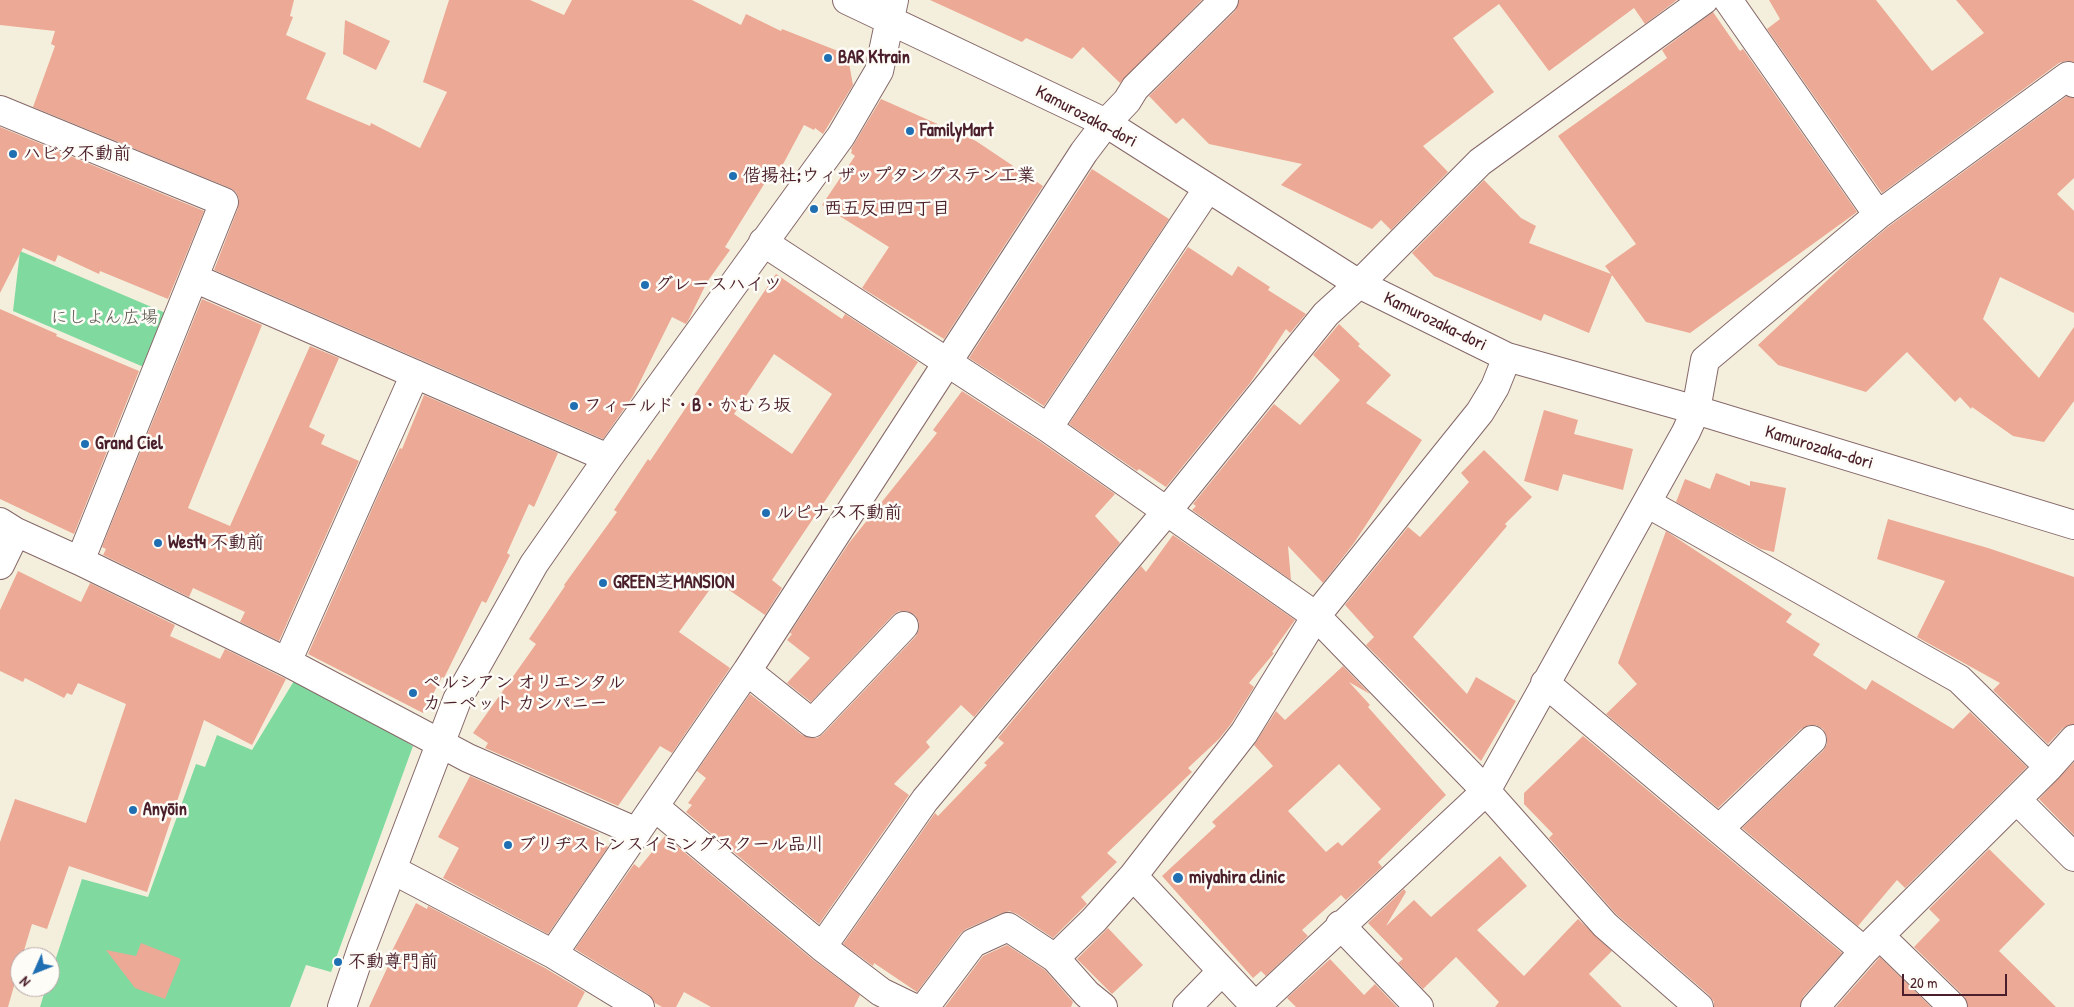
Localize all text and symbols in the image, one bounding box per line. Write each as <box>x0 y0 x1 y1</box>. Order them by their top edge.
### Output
place label: BAR Ktrain <box>838 47 910 69</box>
marker: BAR Ktrain <box>822 52 834 64</box>
street label: Kamurozaka-dori <box>1032 81 1140 153</box>
place label: FamilyMart <box>920 120 993 142</box>
marker: FamilyMart <box>904 125 916 137</box>
place label: ハビタ不動前 <box>23 143 131 165</box>
marker: ハビタ不動前 <box>7 148 19 160</box>
place label: 偕揚社;ウィザップタングステン工業 <box>743 165 1035 187</box>
marker: 偕揚社;ウィザップタングステン工業 <box>727 170 739 182</box>
place label: 西五反田四丁目 <box>824 198 950 220</box>
marker: 西五反田四丁目 <box>808 203 820 215</box>
place label: グレースハイツ <box>655 274 782 296</box>
marker: グレースハイツ <box>639 279 651 291</box>
street label: Kamurozaka-dori <box>1380 288 1490 356</box>
park label: にしよん広場 <box>50 307 158 329</box>
place label: フィールド・B・かむろ坂 <box>584 395 791 417</box>
marker: フィールド・B・かむろ坂 <box>568 400 580 412</box>
street label: Kamurozaka-dori <box>1762 421 1876 475</box>
place label: Grand Ciel <box>95 433 163 455</box>
marker: Grand Ciel <box>79 438 91 450</box>
place label: ルピナス不動前 <box>776 502 902 524</box>
marker: ルピナス不動前 <box>760 507 772 519</box>
place label: West4 不動前 <box>168 532 264 554</box>
marker: West4 不動前 <box>152 537 164 549</box>
place label: GREEN芝MANSION <box>613 572 734 594</box>
marker: GREEN芝MANSION <box>597 577 609 589</box>
place label: ペルシアン オリエンタル カーペット カンパニー <box>423 672 625 714</box>
marker: ペルシアン オリエンタル カーペット カンパニー <box>407 687 419 699</box>
place label: Anyōin <box>143 799 187 821</box>
marker: Anyōin <box>127 804 139 816</box>
place label: ブリヂストンスイミングスクール品川 <box>518 834 824 856</box>
marker: ブリヂストンスイミングスクール品川 <box>502 839 514 851</box>
place label: miyahira clinic <box>1189 867 1285 889</box>
marker: miyahira clinic <box>1171 871 1185 885</box>
north arrow <box>10 947 60 997</box>
place label: 不動尊門前 <box>348 951 438 973</box>
marker: 不動尊門前 <box>332 956 344 968</box>
scale bar <box>1904 964 2009 996</box>
text: 20 m <box>1910 972 1937 993</box>
text: N <box>15 973 34 991</box>

